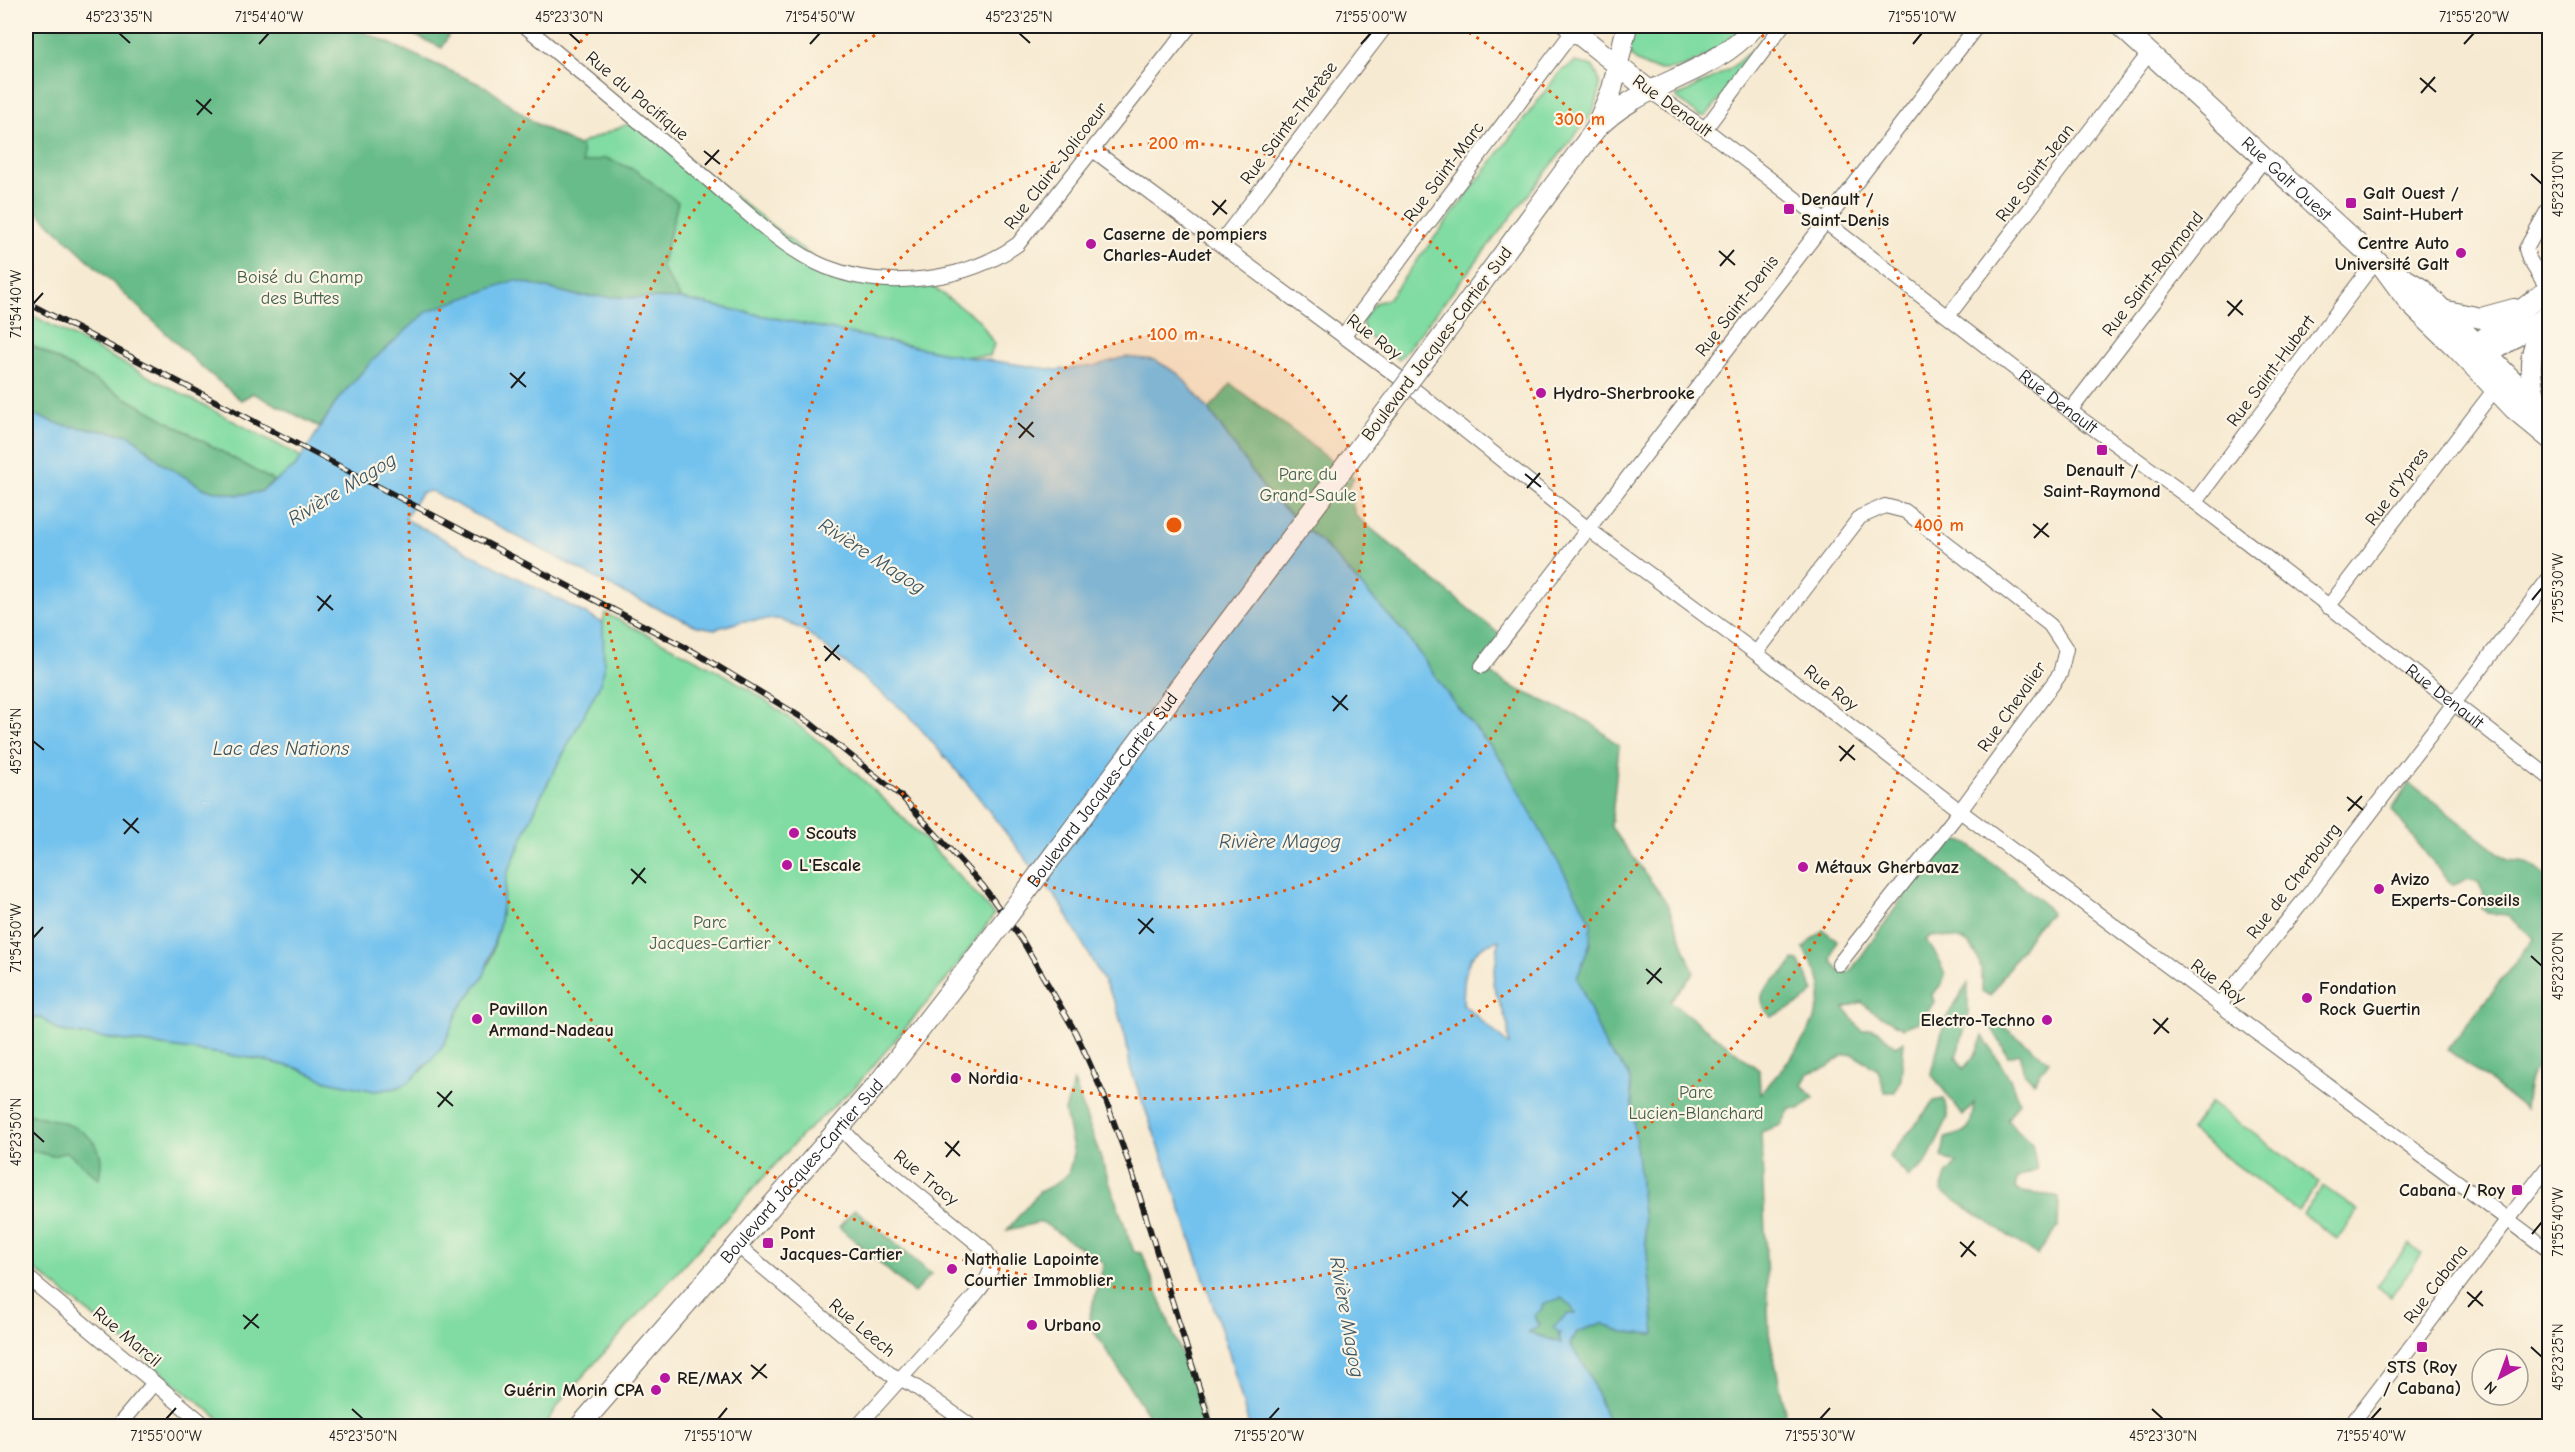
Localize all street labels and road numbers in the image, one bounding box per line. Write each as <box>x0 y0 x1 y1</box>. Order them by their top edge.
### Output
street label: Rue du Pacifique <box>581 47 693 145</box>
street label: Rue Sainte-Thérèse <box>1236 58 1342 188</box>
street label: Rue Denault <box>1628 70 1716 142</box>
street label: Rue Claire-Jolicoeur <box>1000 98 1113 234</box>
street label: Rue Saint-Marc <box>1399 117 1489 226</box>
street label: Rue Saint-Jean <box>1991 120 2079 226</box>
street label: Rue Galt Ouest <box>2237 132 2337 226</box>
street label: Rue Saint-Raymond <box>2098 208 2208 340</box>
street label: Boulevard Jacques-Cartier Sud <box>1357 243 1517 445</box>
street label: Rue Saint-Denis <box>1691 251 1783 361</box>
street label: Rue Roy <box>1343 310 1406 365</box>
street label: Rue Saint-Hubert <box>2222 311 2320 431</box>
street label: Rue Denault <box>2015 365 2102 438</box>
street label: Rue d'Ypres <box>2361 444 2433 530</box>
street label: Rue Chevalier <box>1973 657 2051 756</box>
street label: Rue Denault <box>2402 659 2488 733</box>
street label: Rue Roy <box>1800 660 1863 716</box>
street label: Boulevard Jacques-Cartier Sud <box>1023 688 1182 891</box>
street label: Rue de Cherbourg <box>2242 819 2346 943</box>
street label: Rue Roy <box>2187 955 2250 1010</box>
street label: Boulevard Jacques-Cartier Sud <box>716 1074 888 1268</box>
street label: Rue Tracy <box>889 1146 963 1211</box>
street label: Rue Cabana <box>2399 1240 2473 1328</box>
street label: Rue Leech <box>825 1294 899 1362</box>
street label: Rue Marcil <box>89 1302 165 1372</box>

